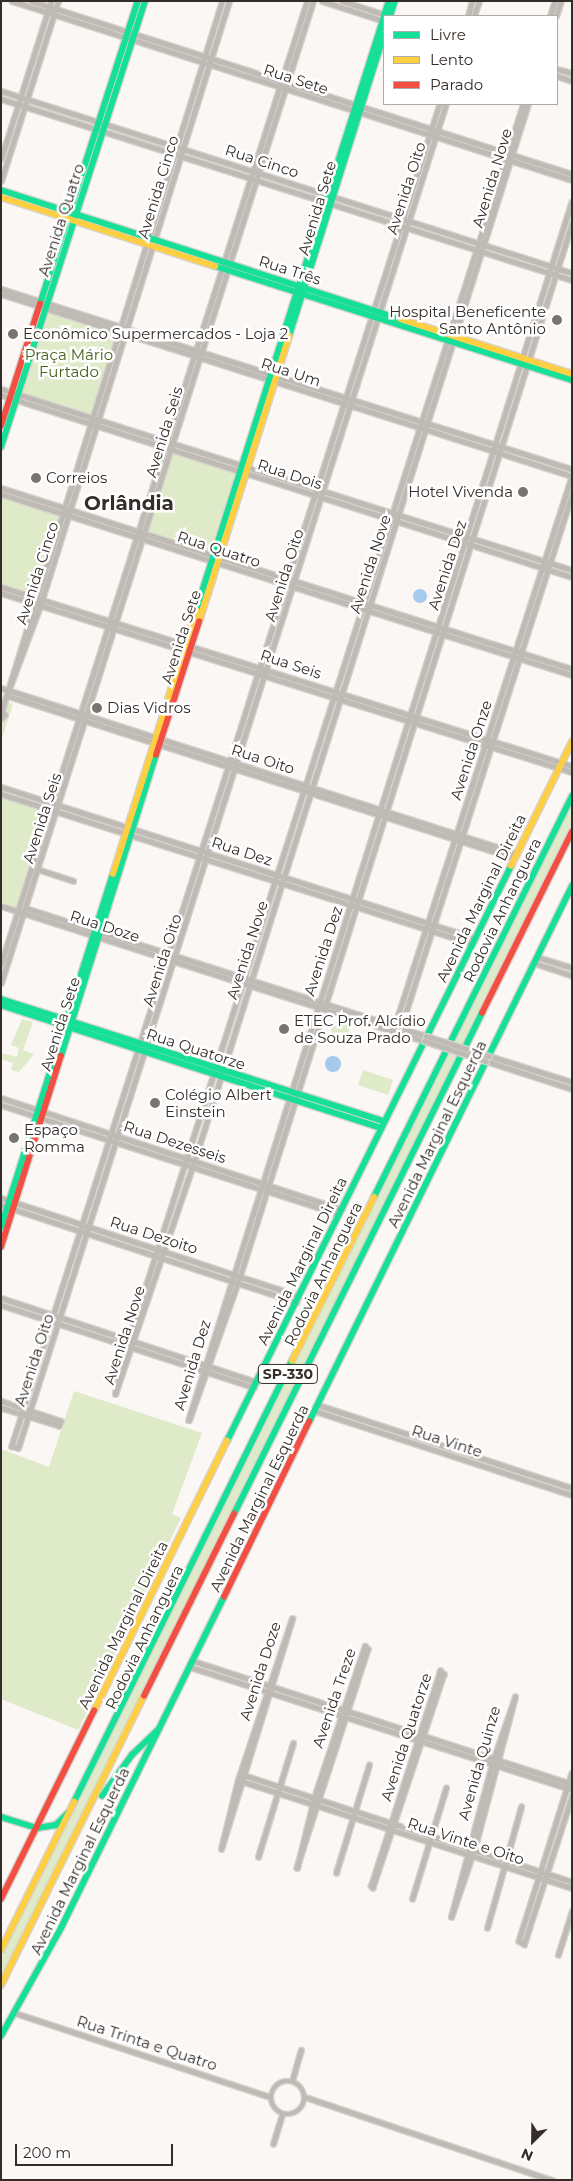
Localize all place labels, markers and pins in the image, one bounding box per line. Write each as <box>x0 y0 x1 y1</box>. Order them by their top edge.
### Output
place label: Hospital Beneficente Santo Antônio <box>389 302 546 337</box>
marker: Hospital Beneficente Santo Antônio <box>550 313 564 327</box>
place label: Econômico Supermercados - Loja 2 <box>23 325 288 343</box>
marker: Econômico Supermercados - Loja 2 <box>7 328 19 340</box>
place label: Correios <box>46 469 107 487</box>
marker: Correios <box>30 472 42 484</box>
place label: Hotel Vivenda <box>408 483 513 501</box>
marker: Hotel Vivenda <box>517 486 529 498</box>
place label: Dias Vidros <box>107 699 190 717</box>
marker: Dias Vidros <box>91 702 103 714</box>
place label: ETEC Prof. Alcídio de Souza Prado <box>294 1011 426 1046</box>
marker: ETEC Prof. Alcídio de Souza Prado <box>278 1023 290 1035</box>
place label: Colégio Albert Einstein <box>165 1085 272 1120</box>
marker: Colégio Albert Einstein <box>149 1097 161 1109</box>
place label: Espaço Romma <box>24 1120 85 1155</box>
marker: Espaço Romma <box>8 1132 20 1144</box>

